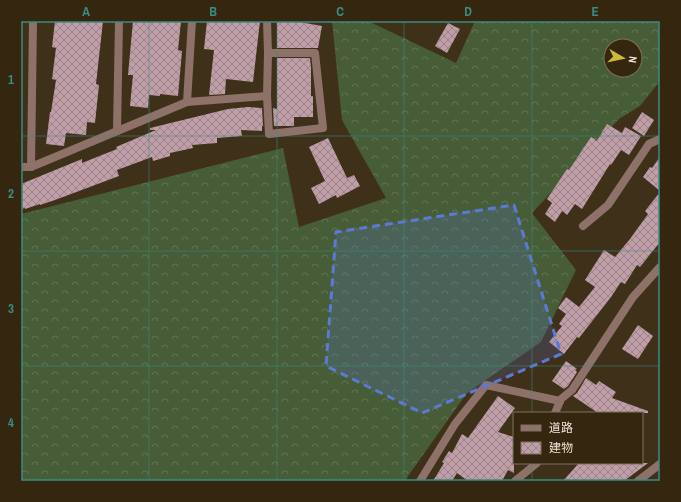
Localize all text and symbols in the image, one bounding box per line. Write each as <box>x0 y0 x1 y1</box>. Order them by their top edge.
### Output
text: A <box>82 3 90 20</box>
text: B <box>209 3 217 20</box>
text: C <box>336 3 344 20</box>
text: D <box>464 3 472 20</box>
text: E <box>591 3 599 20</box>
north arrow <box>603 38 643 78</box>
text: N <box>625 55 640 64</box>
text: 1 <box>8 71 14 88</box>
text: 2 <box>8 185 14 202</box>
text: 3 <box>8 300 14 317</box>
legend <box>513 412 643 464</box>
text: 4 <box>8 414 14 431</box>
text: 道路 <box>549 420 573 436</box>
text: 建物 <box>549 440 573 456</box>

